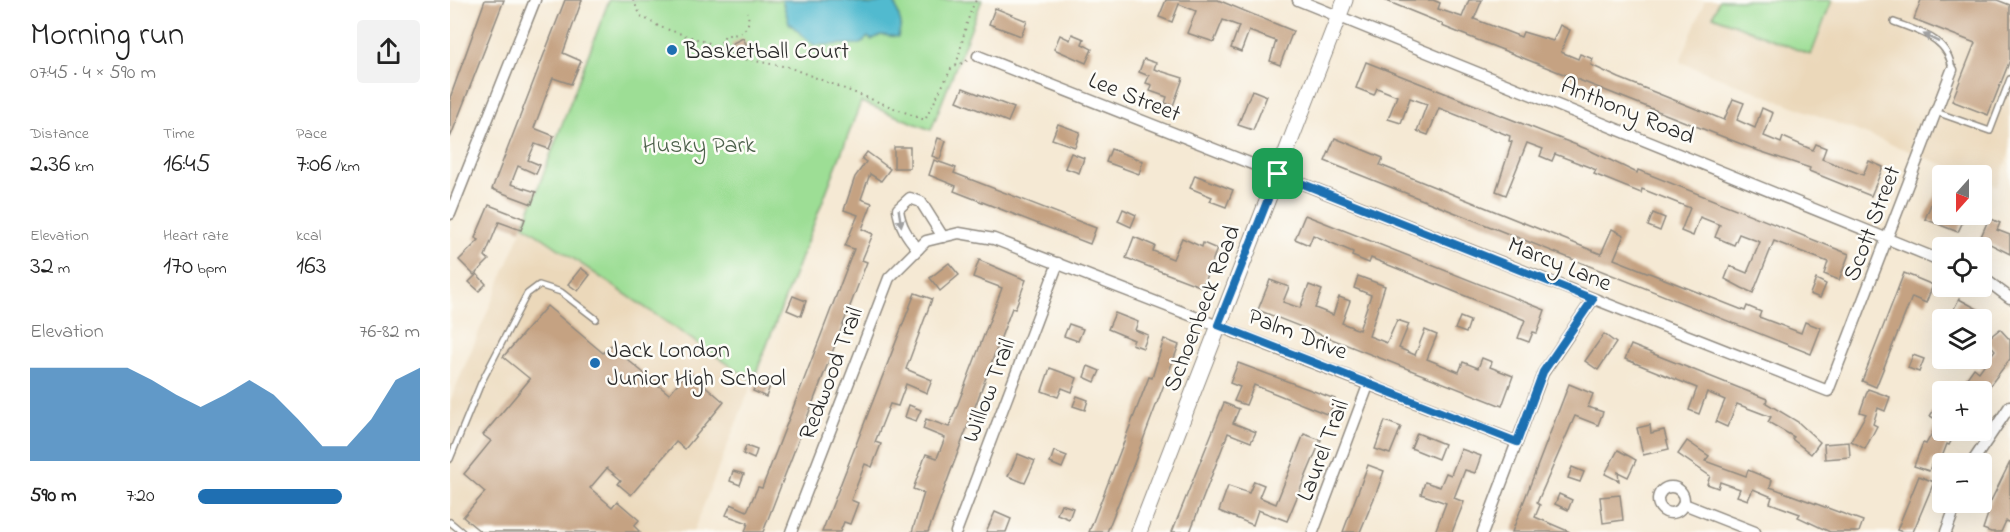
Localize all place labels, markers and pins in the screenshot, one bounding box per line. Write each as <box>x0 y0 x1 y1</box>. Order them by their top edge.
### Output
place label: Basketball Court <box>683 35 849 70</box>
marker: Basketball Court <box>665 43 679 57</box>
pin <box>1252 148 1303 199</box>
place label: Jack London Junior High School <box>607 334 786 397</box>
marker: Jack London Junior High School <box>588 356 602 370</box>

